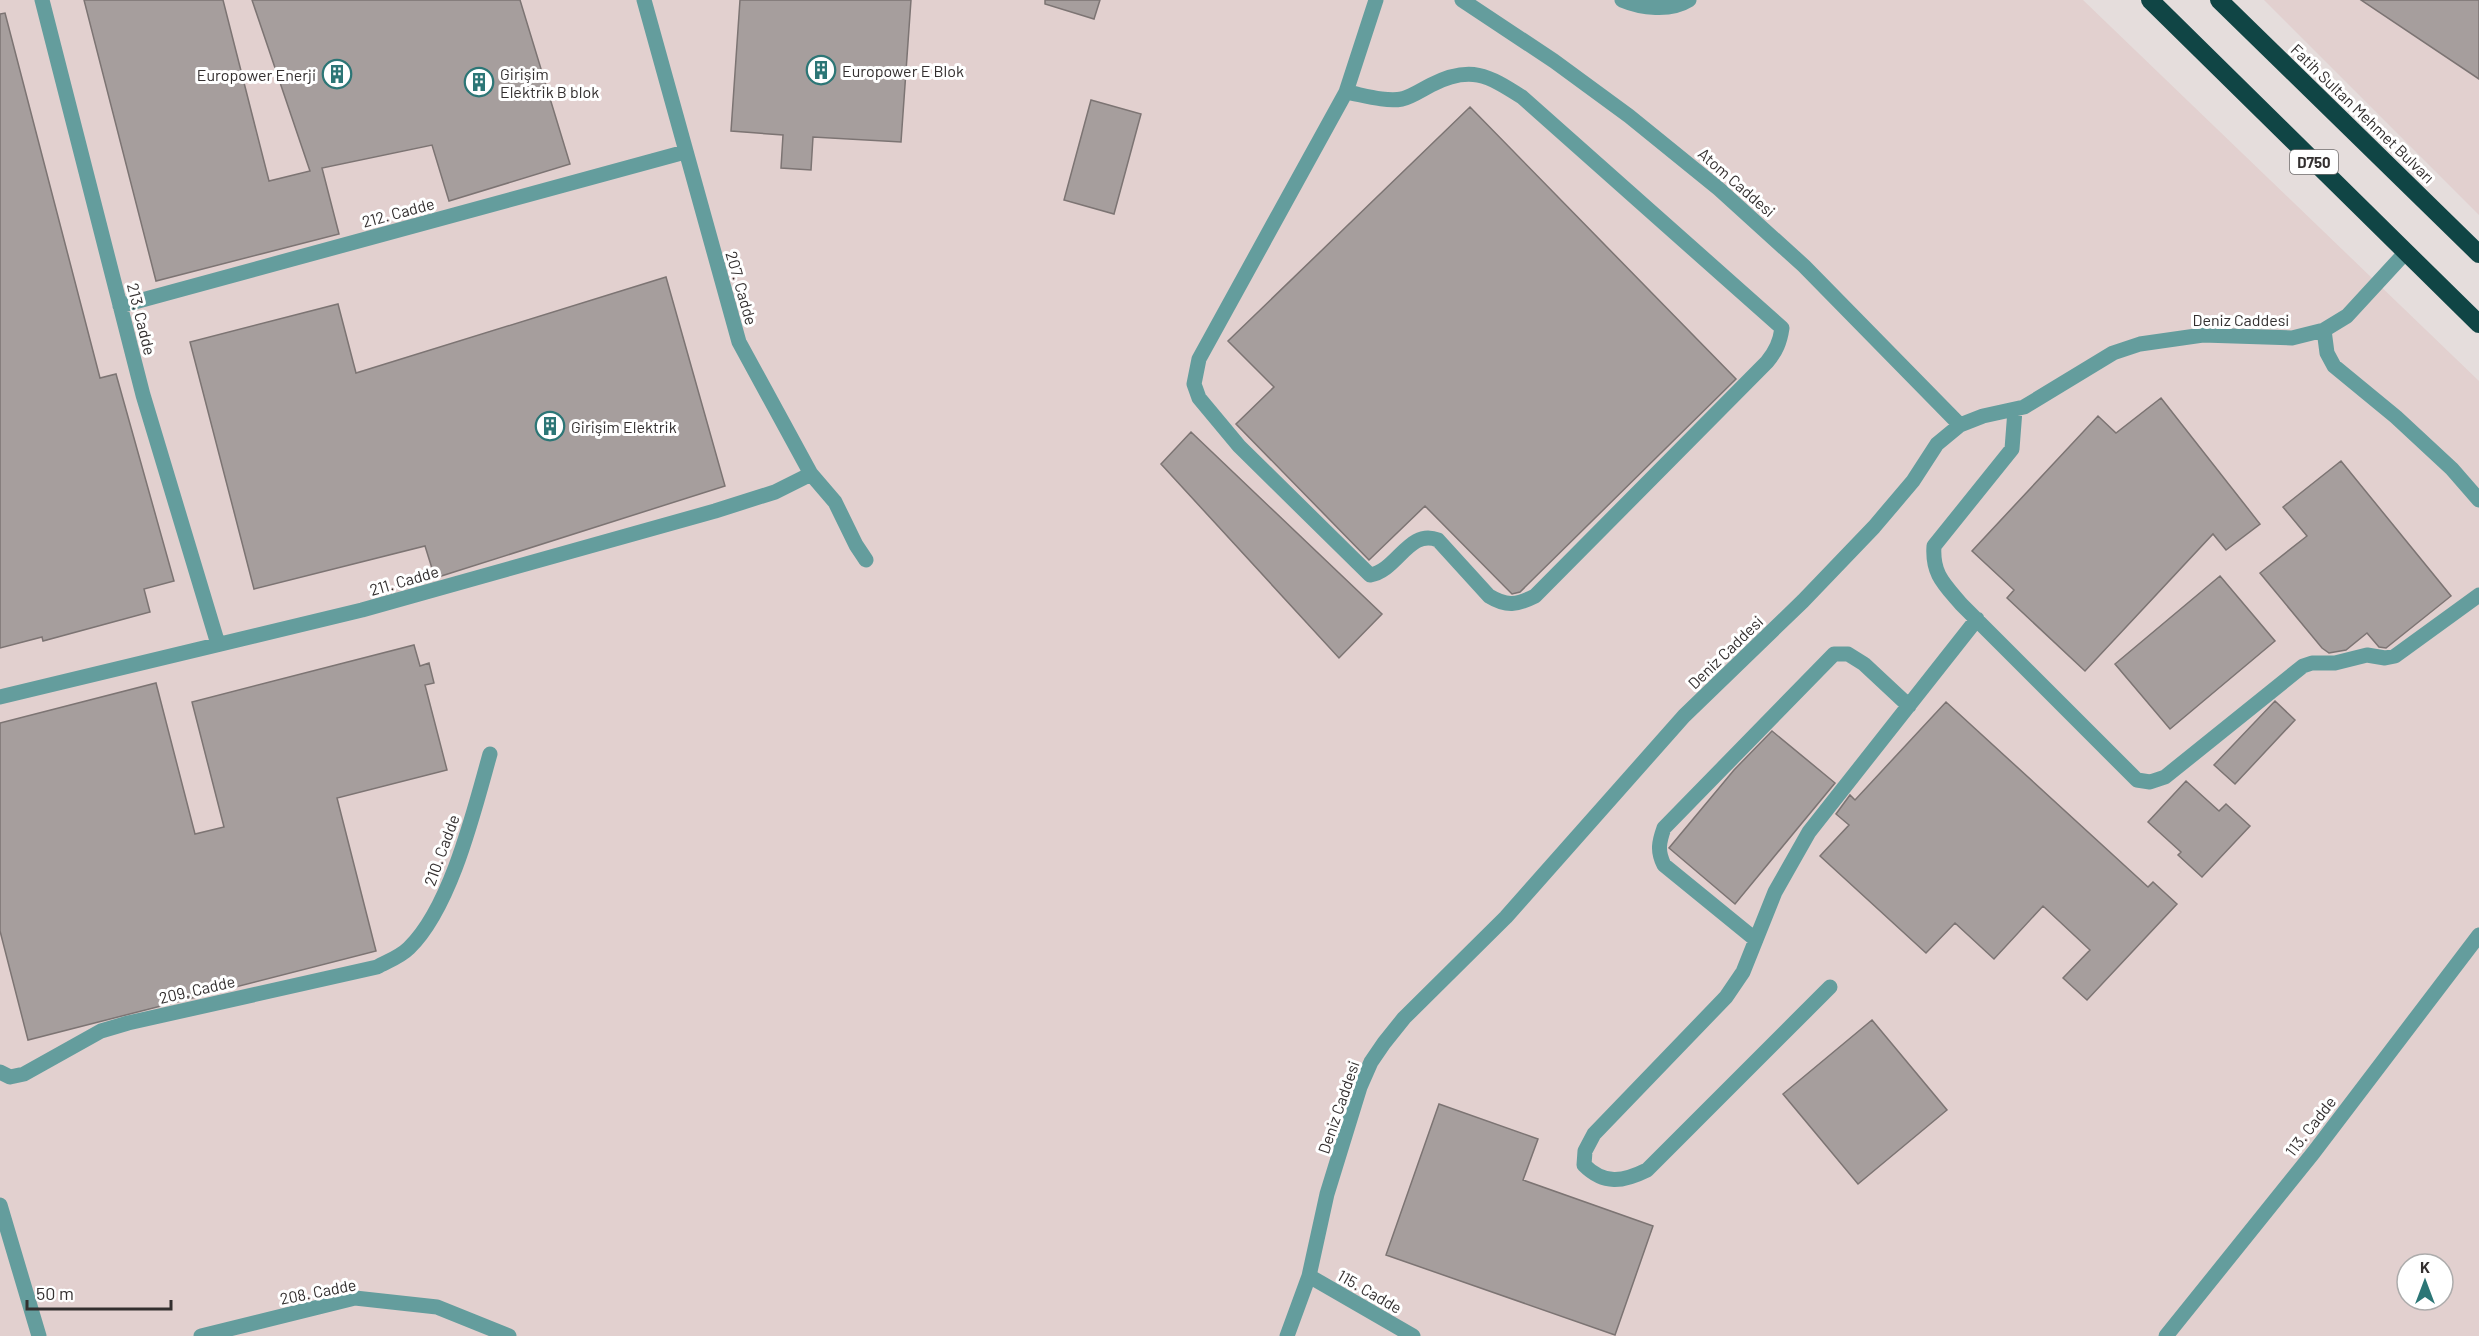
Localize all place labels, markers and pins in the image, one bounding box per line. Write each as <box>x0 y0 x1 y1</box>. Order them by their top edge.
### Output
building icon: Europower E Blok <box>805 54 837 86</box>
building icon: Europower Enerji <box>321 58 353 90</box>
place label: Europower E Blok <box>842 61 964 80</box>
place label: Girişim Elektrik B blok <box>500 64 599 101</box>
place label: Europower Enerji <box>197 65 316 84</box>
building icon: Girişim Elektrik B blok <box>463 66 495 98</box>
building icon: Girişim Elektrik <box>534 410 566 442</box>
place label: Girişim Elektrik <box>571 417 677 436</box>

